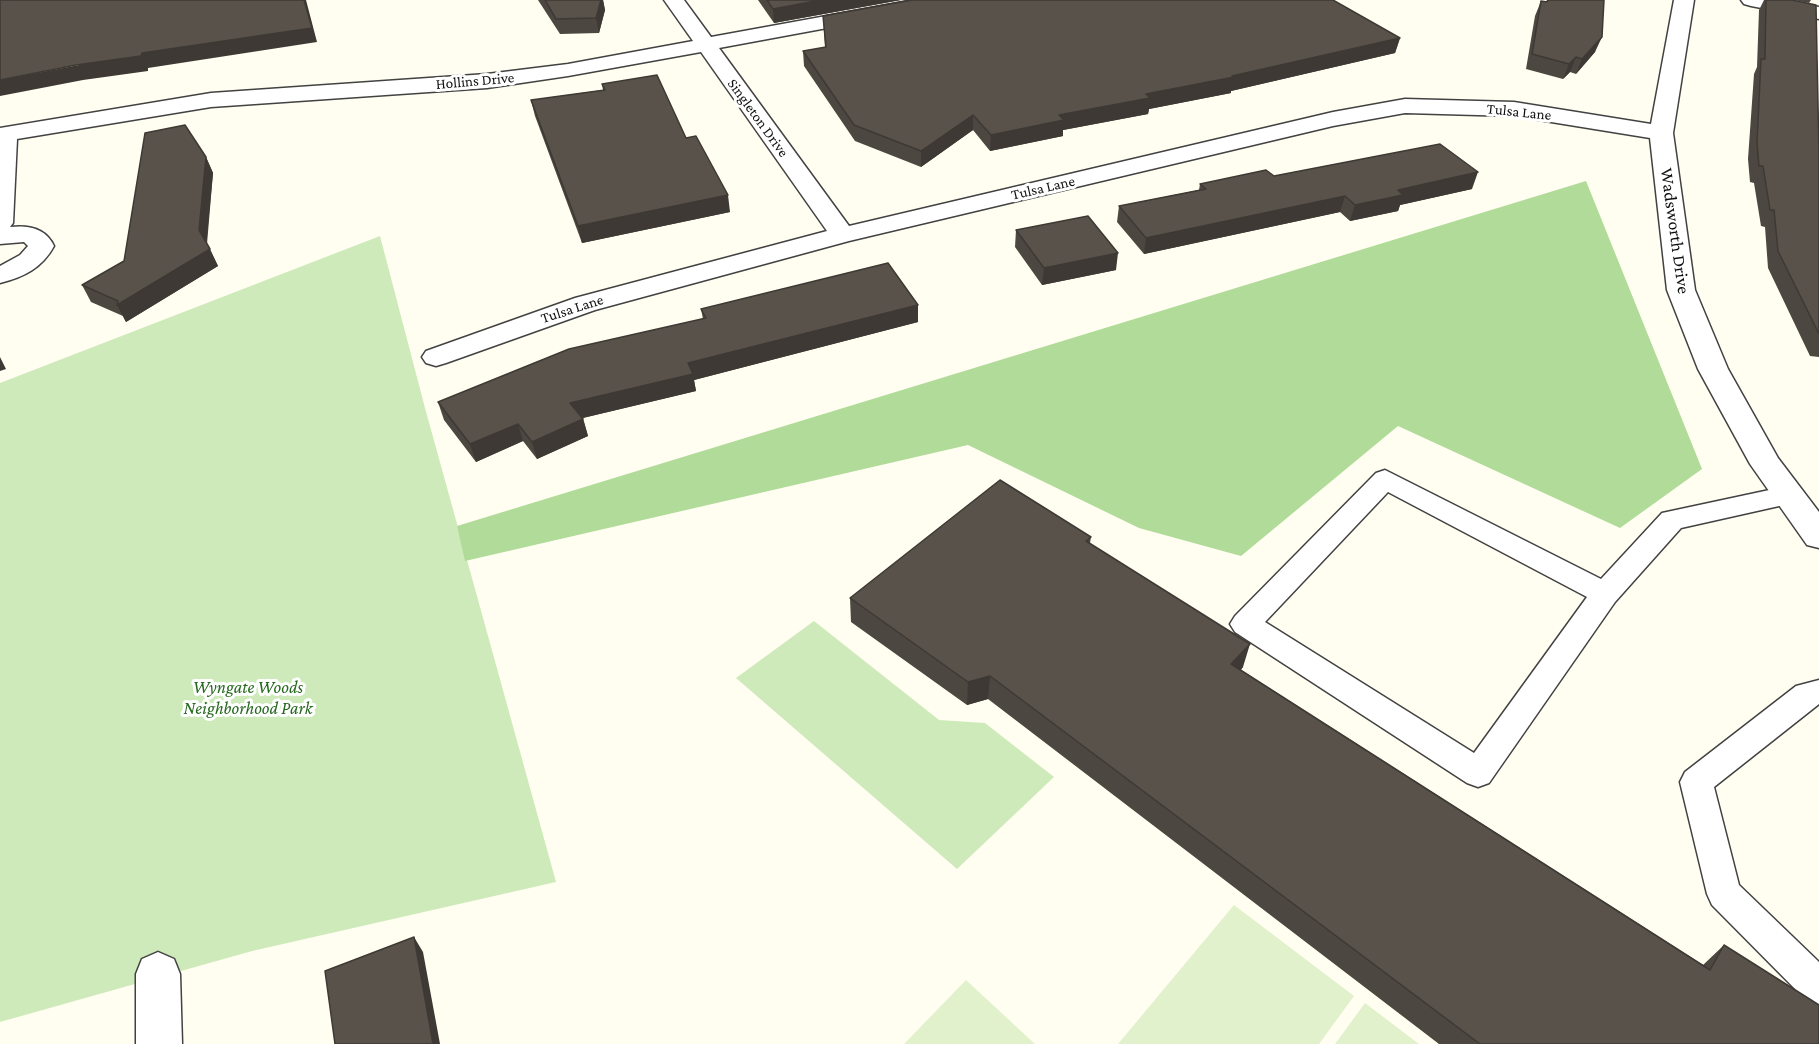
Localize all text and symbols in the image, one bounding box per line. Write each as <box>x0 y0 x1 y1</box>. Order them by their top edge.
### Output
street label: Hollins Drive <box>435 69 515 93</box>
street label: Singleton Drive <box>724 75 792 161</box>
street label: Tulsa Lane <box>1486 100 1552 124</box>
street label: Wadsworth Drive <box>1655 167 1695 295</box>
street label: Tulsa Lane <box>1009 172 1077 204</box>
street label: Tulsa Lane <box>538 290 606 328</box>
park label: Wyngate Woods Neighborhood Park <box>183 676 313 718</box>

